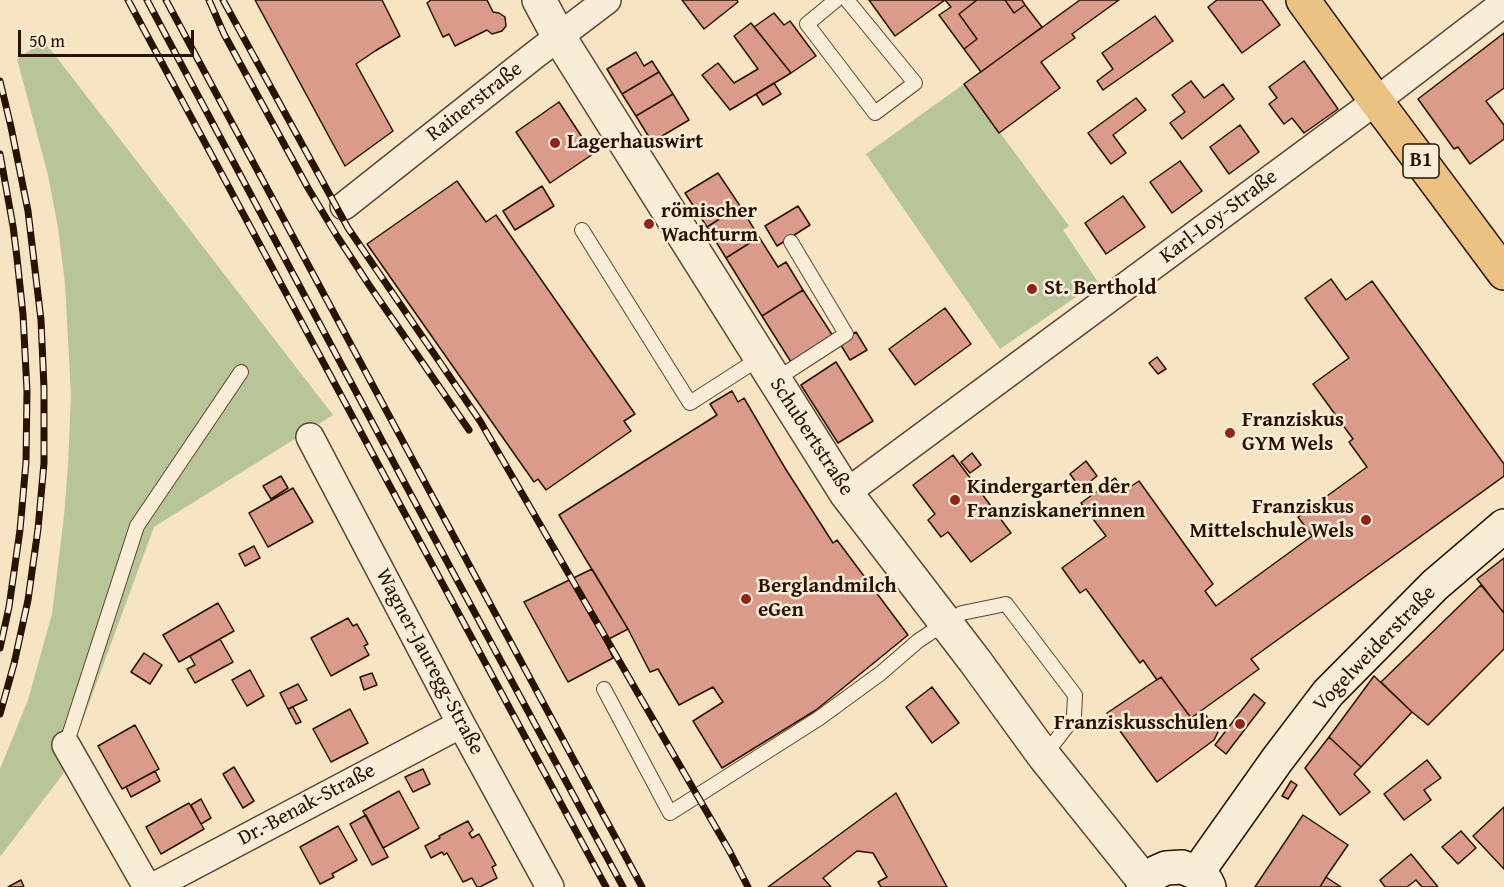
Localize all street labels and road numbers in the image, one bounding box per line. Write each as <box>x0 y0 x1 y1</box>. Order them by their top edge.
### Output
street label: Rainerstraße <box>422 57 528 147</box>
road number: B1 <box>1403 144 1439 178</box>
street label: Karl-Loy-Straße <box>1155 165 1283 269</box>
street label: Schubertstraße <box>764 373 858 501</box>
street label: Wagner-Jauregg-Straße <box>369 565 489 759</box>
street label: Vogelweiderstraße <box>1308 581 1442 717</box>
street label: Dr.-Benak-Straße <box>234 758 380 852</box>

